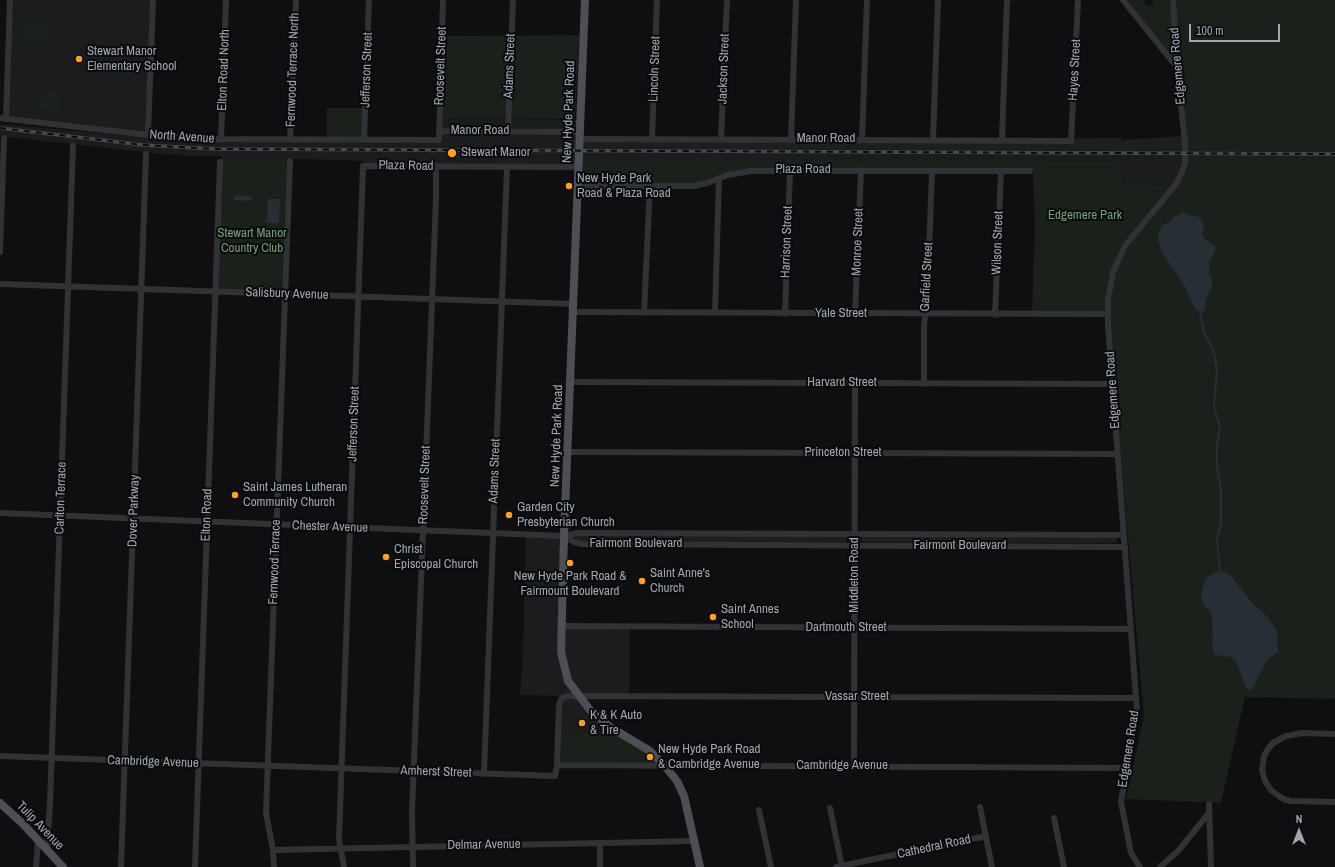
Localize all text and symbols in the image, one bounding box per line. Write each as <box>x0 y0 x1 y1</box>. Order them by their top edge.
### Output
street label: Fernwood Terrace North <box>283 13 303 127</box>
scale bar <box>1191 16 1282 42</box>
text: 100 m <box>1196 23 1223 39</box>
street label: Roosevelt Street <box>432 26 450 106</box>
street label: Edgemere Road <box>1167 27 1189 105</box>
street label: Elton Road North <box>215 29 233 111</box>
street label: Jefferson Street <box>358 32 376 108</box>
street label: Adams Street <box>501 33 519 99</box>
street label: Jackson Street <box>715 33 733 105</box>
street label: Lincoln Street <box>646 36 664 102</box>
street label: Hayes Street <box>1066 39 1084 101</box>
place label: Stewart Manor Elementary School <box>87 44 176 75</box>
marker: Stewart Manor Elementary School <box>74 54 84 64</box>
street label: New Hyde Park Road <box>559 61 579 163</box>
street label: Manor Road <box>451 123 509 139</box>
street label: North Avenue <box>149 127 215 147</box>
street label: Manor Road <box>797 131 855 147</box>
place label: Stewart Manor <box>461 145 530 161</box>
marker: Stewart Manor <box>446 147 458 159</box>
street label: Plaza Road <box>378 158 434 174</box>
street label: Plaza Road <box>775 162 831 178</box>
place label: New Hyde Park Road & Plaza Road <box>577 171 671 202</box>
marker: New Hyde Park Road & Plaza Road <box>564 181 574 191</box>
street label: Harrison Street <box>778 206 796 278</box>
street label: Monroe Street <box>849 208 867 276</box>
park label: Edgemere Park <box>1048 208 1122 224</box>
street label: Wilson Street <box>989 211 1007 275</box>
park label: Stewart Manor Country Club <box>217 226 287 257</box>
street label: Garfield Street <box>917 242 937 312</box>
street label: Salisbury Avenue <box>245 285 329 303</box>
street label: Yale Street <box>815 306 867 322</box>
street label: Edgemere Road <box>1103 351 1123 429</box>
street label: Harvard Street <box>807 375 877 391</box>
street label: New Hyde Park Road <box>547 385 567 487</box>
street label: Jefferson Street <box>345 386 363 462</box>
street label: Adams Street <box>486 438 504 504</box>
street label: Roosevelt Street <box>416 445 434 525</box>
street label: Princeton Street <box>804 445 882 461</box>
street label: Carlton Terrace <box>52 461 70 535</box>
street label: Dover Parkway <box>125 475 143 547</box>
place label: Saint James Lutheran Community Church <box>243 480 347 511</box>
street label: Elton Road <box>198 488 216 542</box>
marker: Saint James Lutheran Community Church <box>230 490 240 500</box>
place label: Garden City Presbyterian Church <box>517 500 615 531</box>
marker: Garden City Presbyterian Church <box>504 510 514 520</box>
street label: Chester Avenue <box>292 518 368 536</box>
street label: Fernwood Terrace <box>266 519 284 605</box>
street label: Fairmont Boulevard <box>589 536 683 552</box>
street label: Middleton Road <box>847 537 863 613</box>
street label: Fairmont Boulevard <box>913 538 1007 554</box>
place label: Christ Episcopal Church <box>394 542 478 573</box>
marker: Christ Episcopal Church <box>381 552 391 562</box>
marker: New Hyde Park Road & Fairmount Boulevard <box>565 558 575 568</box>
place label: Saint Anne's Church <box>650 566 710 597</box>
place label: New Hyde Park Road & Fairmount Boulevard <box>514 569 626 600</box>
marker: Saint Anne's Church <box>637 576 647 586</box>
place label: Saint Annes School <box>721 602 779 633</box>
marker: Saint Annes School <box>708 612 718 622</box>
street label: Dartmouth Street <box>805 620 887 636</box>
street label: Vassar Street <box>825 689 889 705</box>
place label: K & K Auto & Tire <box>590 708 642 739</box>
street label: Edgemere Road <box>1115 709 1143 789</box>
marker: K & K Auto & Tire <box>577 718 587 728</box>
place label: New Hyde Park Road & Cambridge Avenue <box>658 742 760 773</box>
marker: New Hyde Park Road & Cambridge Avenue <box>645 752 655 762</box>
street label: Cambridge Avenue <box>107 753 199 771</box>
street label: Cambridge Avenue <box>796 758 888 774</box>
street label: Amherst Street <box>400 763 472 781</box>
street label: Tulip Avenue <box>13 798 67 854</box>
north arrow <box>1279 811 1319 851</box>
text: N <box>1296 812 1302 826</box>
street label: Cathedral Road <box>896 832 972 862</box>
street label: Delmar Avenue <box>447 837 521 853</box>

